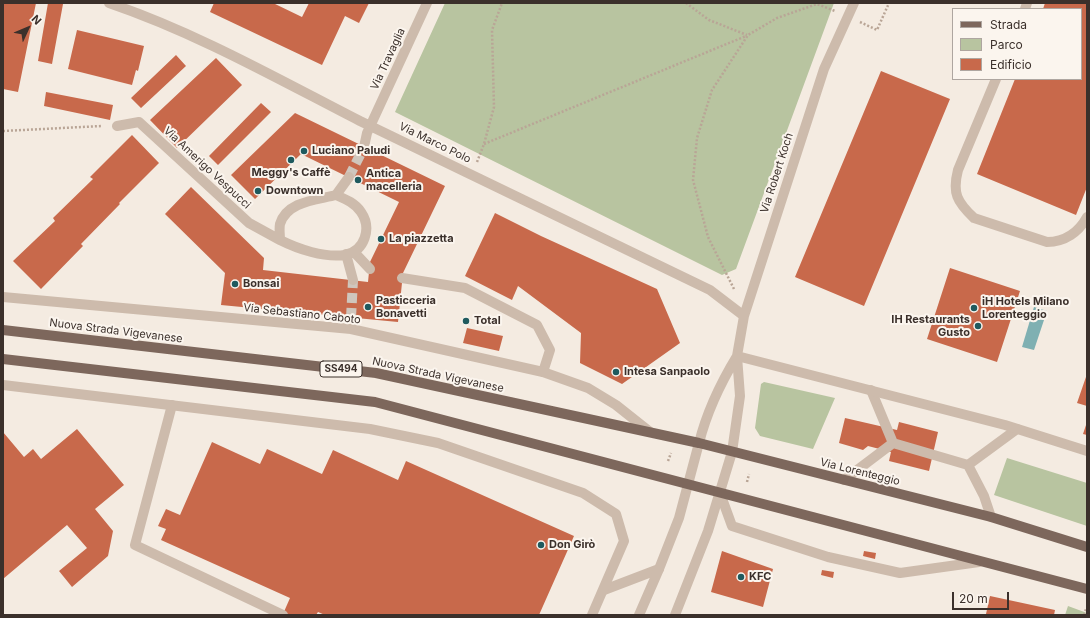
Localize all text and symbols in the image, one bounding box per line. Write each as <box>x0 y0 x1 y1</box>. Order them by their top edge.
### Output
north arrow <box>8 8 48 48</box>
legend <box>952 8 1082 80</box>
text: N <box>29 12 45 28</box>
text: Strada <box>990 17 1027 32</box>
street label: Via Travaglia <box>368 26 408 92</box>
text: Parco <box>990 37 1023 52</box>
text: Edificio <box>990 57 1032 72</box>
street label: Via Marco Polo <box>397 120 473 166</box>
street label: Via Amerigo Vespucci <box>161 124 253 212</box>
street label: Via Robert Koch <box>758 131 796 215</box>
place label: Luciano Paludi <box>312 144 390 158</box>
marker: Luciano Paludi <box>299 146 309 156</box>
marker: Meggy's Caffè <box>286 155 296 165</box>
place label: Meggy's Caffè <box>252 166 330 180</box>
place label: Antica macelleria <box>366 167 422 193</box>
marker: Antica macelleria <box>353 175 363 185</box>
place label: Downtown <box>266 184 323 198</box>
marker: Downtown <box>253 186 263 196</box>
place label: La piazzetta <box>389 232 454 246</box>
marker: La piazzetta <box>376 234 386 244</box>
place label: Bonsai <box>243 277 279 291</box>
marker: Bonsai <box>230 279 240 289</box>
place label: Pasticceria Bonavetti <box>376 294 436 320</box>
place label: iH Hotels Milano Lorenteggio <box>982 295 1069 321</box>
street label: Via Sebastiano Caboto <box>243 301 361 327</box>
marker: Pasticceria Bonavetti <box>363 302 373 312</box>
marker: iH Hotels Milano Lorenteggio <box>969 303 979 313</box>
place label: IH Restaurants Gusto <box>891 313 970 339</box>
place label: Total <box>474 314 501 328</box>
street label: Nuova Strada Vigevanese <box>49 316 183 346</box>
marker: Total <box>461 316 471 326</box>
marker: IH Restaurants Gusto <box>973 321 983 331</box>
street label: Nuova Strada Vigevanese <box>371 355 505 395</box>
road number: SS494 <box>320 361 362 377</box>
place label: Intesa Sanpaolo <box>624 365 710 379</box>
marker: Intesa Sanpaolo <box>611 367 621 377</box>
street label: Via Lorenteggio <box>819 456 901 488</box>
place label: Don Girò <box>549 538 595 552</box>
marker: Don Girò <box>536 540 546 550</box>
place label: KFC <box>749 570 772 584</box>
marker: KFC <box>736 572 746 582</box>
scale bar <box>954 584 1011 610</box>
text: 20 m <box>959 591 988 606</box>

